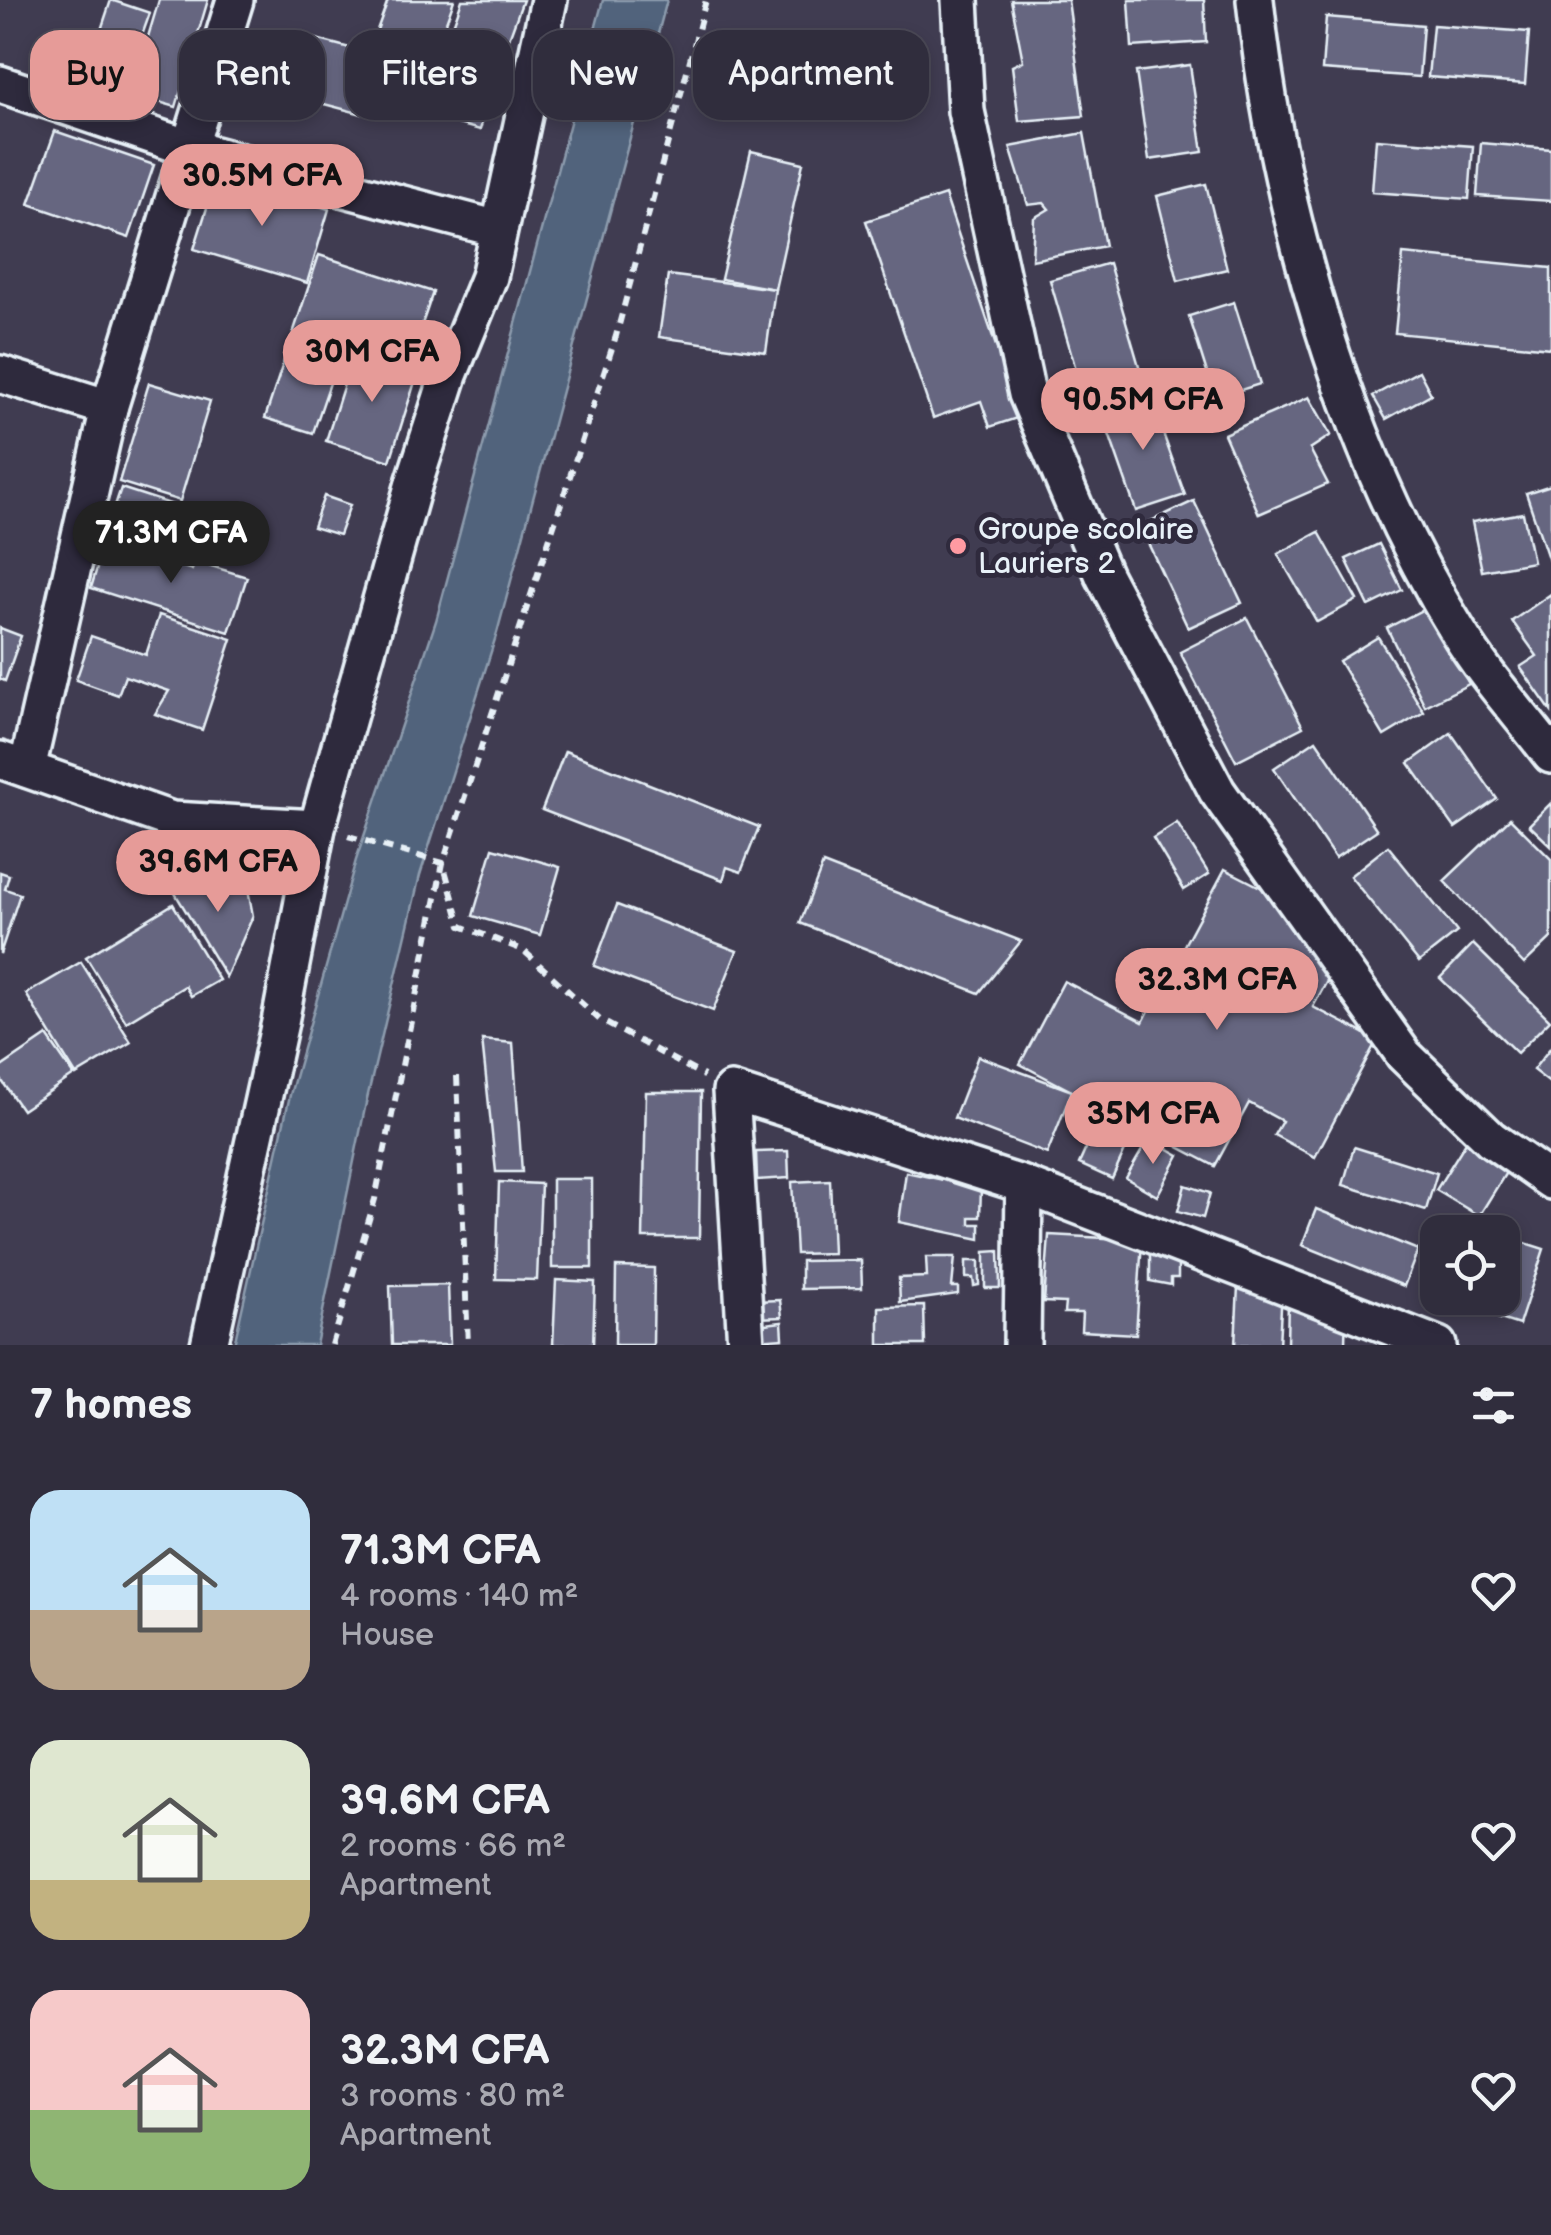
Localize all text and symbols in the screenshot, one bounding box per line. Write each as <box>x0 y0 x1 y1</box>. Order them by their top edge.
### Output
chip: Buy <box>30 30 159 120</box>
chip: Rent <box>179 30 325 120</box>
chip: Filters <box>345 30 513 120</box>
chip: New <box>533 30 673 120</box>
chip: Apartment <box>693 30 929 120</box>
pin: 30.5M CFA <box>148 144 376 229</box>
text: 30.5M CFA <box>182 157 342 196</box>
pin: 30M CFA <box>280 320 464 405</box>
text: 30M CFA <box>305 333 439 372</box>
pin: 90.5M CFA <box>1029 368 1257 453</box>
text: 90.5M CFA <box>1063 381 1223 420</box>
pin: 71.3M CFA <box>57 501 285 586</box>
place label: Groupe scolaire Lauriers 2 <box>978 512 1194 582</box>
text: 71.3M CFA <box>95 514 247 553</box>
marker: Groupe scolaire Lauriers 2 <box>947 535 969 557</box>
pin: 39.6M CFA <box>104 830 332 915</box>
text: 39.6M CFA <box>138 843 298 882</box>
pin: 32.3M CFA <box>1103 948 1331 1033</box>
text: 32.3M CFA <box>1137 961 1297 1000</box>
pin: 35M CFA <box>1061 1082 1245 1167</box>
text: 35M CFA <box>1087 1095 1219 1134</box>
map controls <box>1420 1215 1520 1315</box>
button: locate <box>1420 1215 1520 1315</box>
icon: filters <box>1466 1378 1521 1433</box>
text: 7 homes <box>30 1380 192 1431</box>
text: 71.3M CFA <box>340 1526 540 1577</box>
icon: home <box>110 1530 230 1650</box>
icon: heart <box>1466 1563 1521 1618</box>
text: 4 rooms · 140 m² <box>340 1577 578 1616</box>
text: House <box>340 1616 434 1655</box>
text: 39.6M CFA <box>340 1776 550 1827</box>
icon: home <box>110 1780 230 1900</box>
icon: heart <box>1466 1813 1521 1868</box>
text: 2 rooms · 66 m² <box>340 1827 566 1866</box>
text: Apartment <box>340 1866 491 1905</box>
text: 32.3M CFA <box>340 2026 549 2077</box>
icon: home <box>110 2030 230 2150</box>
icon: heart <box>1466 2063 1521 2118</box>
text: 3 rooms · 80 m² <box>340 2077 565 2116</box>
text: Apartment <box>340 2116 491 2155</box>

